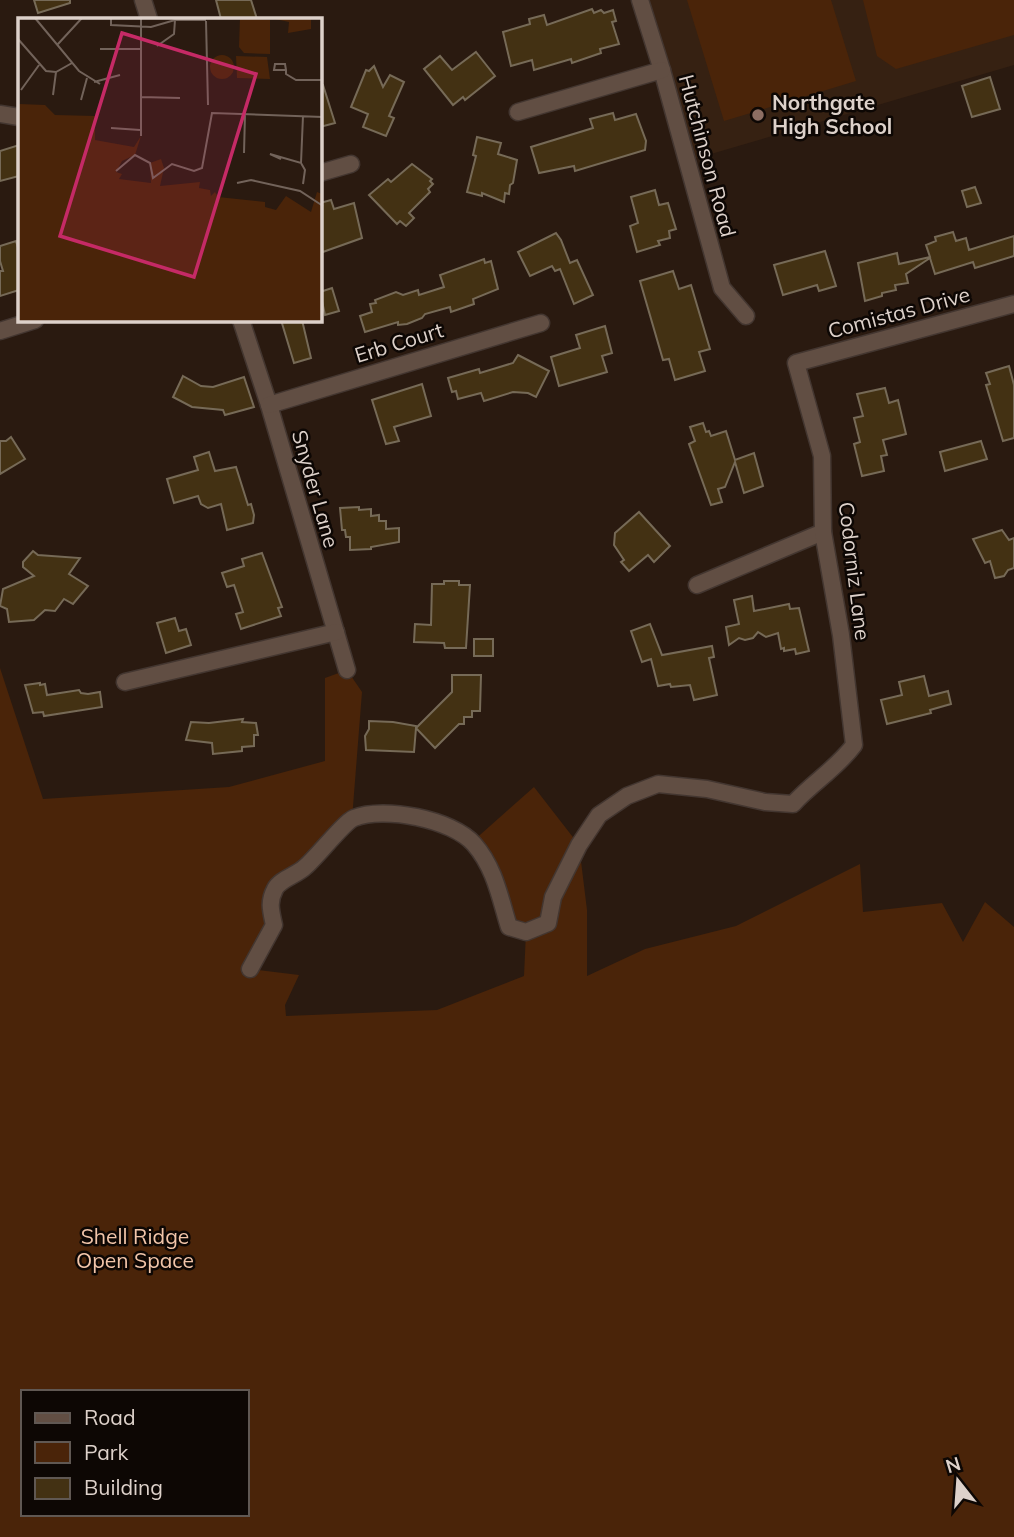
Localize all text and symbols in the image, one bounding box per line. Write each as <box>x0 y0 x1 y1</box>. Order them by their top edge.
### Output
inset map <box>18 18 322 322</box>
street label: Hutchinson Road <box>674 72 742 240</box>
place label: Northgate High School <box>772 89 892 139</box>
marker: Northgate High School <box>750 107 766 123</box>
street label: Comistas Drive <box>825 281 973 343</box>
street label: Erb Court <box>351 316 446 368</box>
street label: Snyder Lane <box>287 427 345 551</box>
street label: Codorniz Lane <box>834 500 876 642</box>
park label: Shell Ridge Open Space <box>76 1223 194 1273</box>
legend <box>21 1390 248 1516</box>
text: Road <box>84 1404 135 1430</box>
text: Park <box>84 1439 128 1465</box>
north arrow <box>923 1446 993 1516</box>
text: N <box>943 1451 963 1478</box>
text: Building <box>84 1474 163 1500</box>

